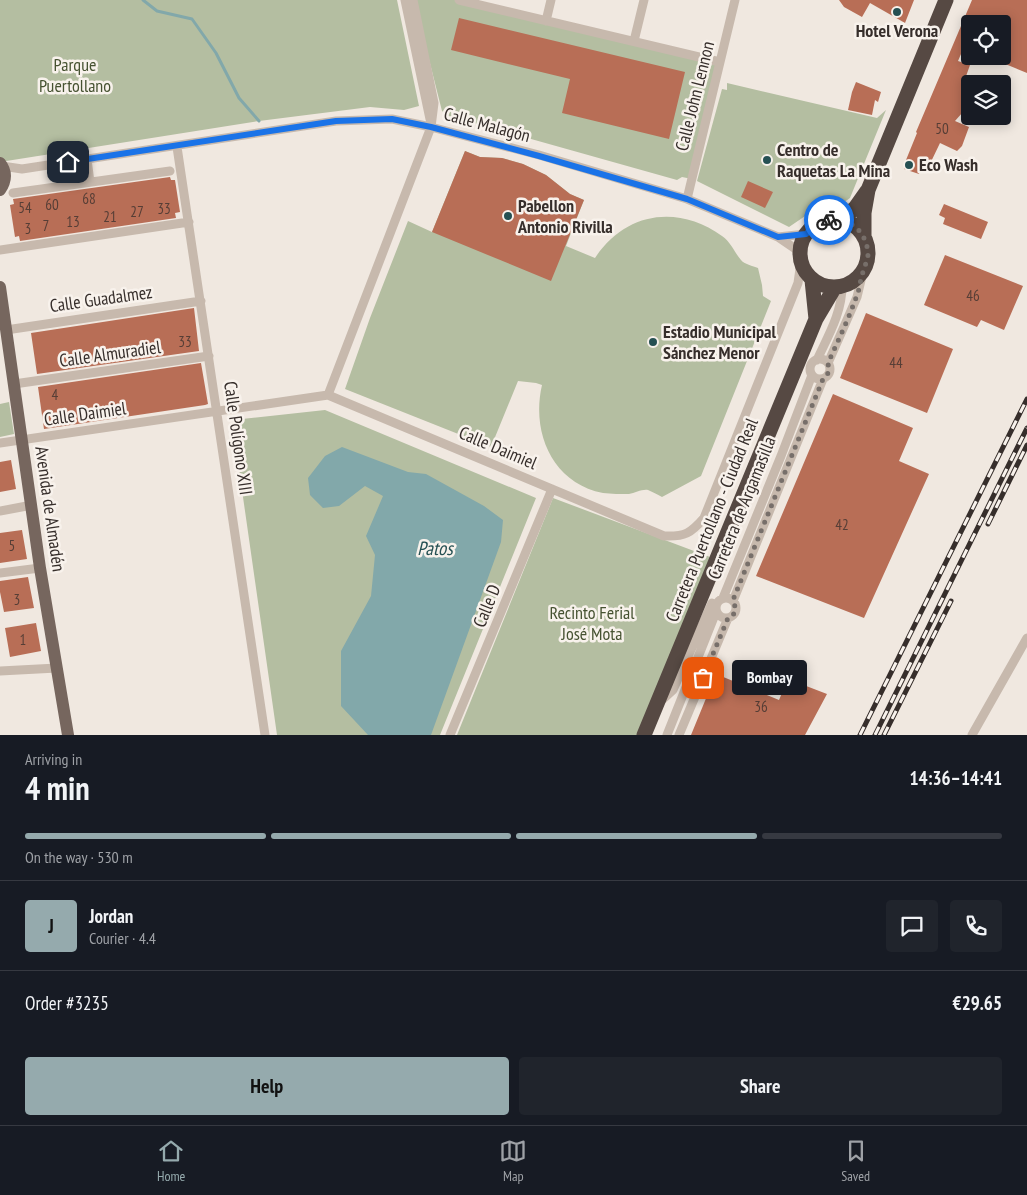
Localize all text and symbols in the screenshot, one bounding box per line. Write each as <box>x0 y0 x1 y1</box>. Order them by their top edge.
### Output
marker: Hotel Verona <box>891 6 903 18</box>
map controls <box>961 15 1011 125</box>
button: locate <box>961 15 1011 65</box>
place label: Hotel Verona <box>856 19 938 42</box>
street label: Calle John Lennon <box>670 39 719 153</box>
park label: Parque Puertollano <box>39 53 111 97</box>
button: layers <box>961 75 1011 125</box>
street label: Calle Malagón <box>441 102 533 147</box>
house number: 50 <box>935 119 949 138</box>
place label: Centro de Raquetas La Mina <box>777 138 890 182</box>
pin <box>47 141 89 183</box>
icon: home <box>54 148 82 176</box>
place label: Eco Wash <box>919 153 978 176</box>
marker: Centro de Raquetas La Mina <box>761 154 773 166</box>
marker: Eco Wash <box>903 159 915 171</box>
house number: 68 <box>82 189 96 208</box>
place label: Pabellon Antonio Rivilla <box>517 194 613 238</box>
house number: 60 <box>45 195 59 214</box>
courier <box>804 195 854 245</box>
house number: 54 <box>18 198 32 217</box>
house number: 33 <box>157 199 171 218</box>
house number: 27 <box>130 202 144 221</box>
icon: bike <box>815 206 843 234</box>
house number: 21 <box>103 207 117 226</box>
marker: Pabellon Antonio Rivilla <box>502 210 514 222</box>
house number: 13 <box>66 212 80 231</box>
house number: 7 <box>43 216 49 235</box>
house number: 3 <box>25 219 31 238</box>
street label: Calle Guadalmez <box>48 280 154 317</box>
house number: 46 <box>966 286 980 305</box>
place label: Estadio Municipal Sánchez Menor <box>663 320 776 364</box>
house number: 33 <box>178 332 192 351</box>
street label: Calle Almuradiel <box>58 335 163 372</box>
marker: Estadio Municipal Sánchez Menor <box>647 336 659 348</box>
house number: 44 <box>889 353 903 372</box>
street label: Calle Polígono XIII <box>219 380 258 496</box>
house number: 4 <box>52 385 59 404</box>
street label: Calle Daimiel <box>42 396 128 431</box>
street label: Carretera Puertollano - Ciudad Real <box>660 414 763 625</box>
street label: Calle Daimiel <box>456 421 541 475</box>
street label: Carretera de Argamasilla <box>702 433 781 583</box>
street label: Avenida de Almadén <box>30 445 71 573</box>
house number: 42 <box>835 515 849 534</box>
house number: 5 <box>9 536 15 555</box>
water label: Patos <box>417 536 454 560</box>
street label: Calle D <box>468 581 505 631</box>
house number: 3 <box>14 590 20 609</box>
park label: Recinto Ferial José Mota <box>550 601 635 645</box>
house number: 1 <box>20 630 26 649</box>
pin <box>682 657 724 699</box>
callout: Bombay <box>733 660 808 696</box>
icon: bag <box>689 664 717 692</box>
text: Bombay <box>747 667 792 687</box>
house number: 36 <box>754 697 768 716</box>
text: Arriving in <box>25 749 82 769</box>
text: 14:36–14:41 <box>909 766 1002 790</box>
text: 4 min <box>25 767 90 809</box>
text: On the way · 530 m <box>25 847 133 867</box>
button: chat <box>886 900 938 952</box>
button: phone <box>950 900 1002 952</box>
text: Jordan <box>89 904 133 928</box>
text: J <box>48 914 54 938</box>
text: Courier · 4.4 <box>89 928 156 948</box>
text: Order #3235 <box>25 991 109 1015</box>
text: €29.65 <box>953 991 1002 1015</box>
button: Help <box>25 1057 509 1115</box>
button: Share <box>519 1057 1002 1115</box>
tab: Home <box>157 1137 185 1185</box>
tab: Map <box>499 1137 527 1185</box>
tab: Saved <box>841 1137 870 1185</box>

